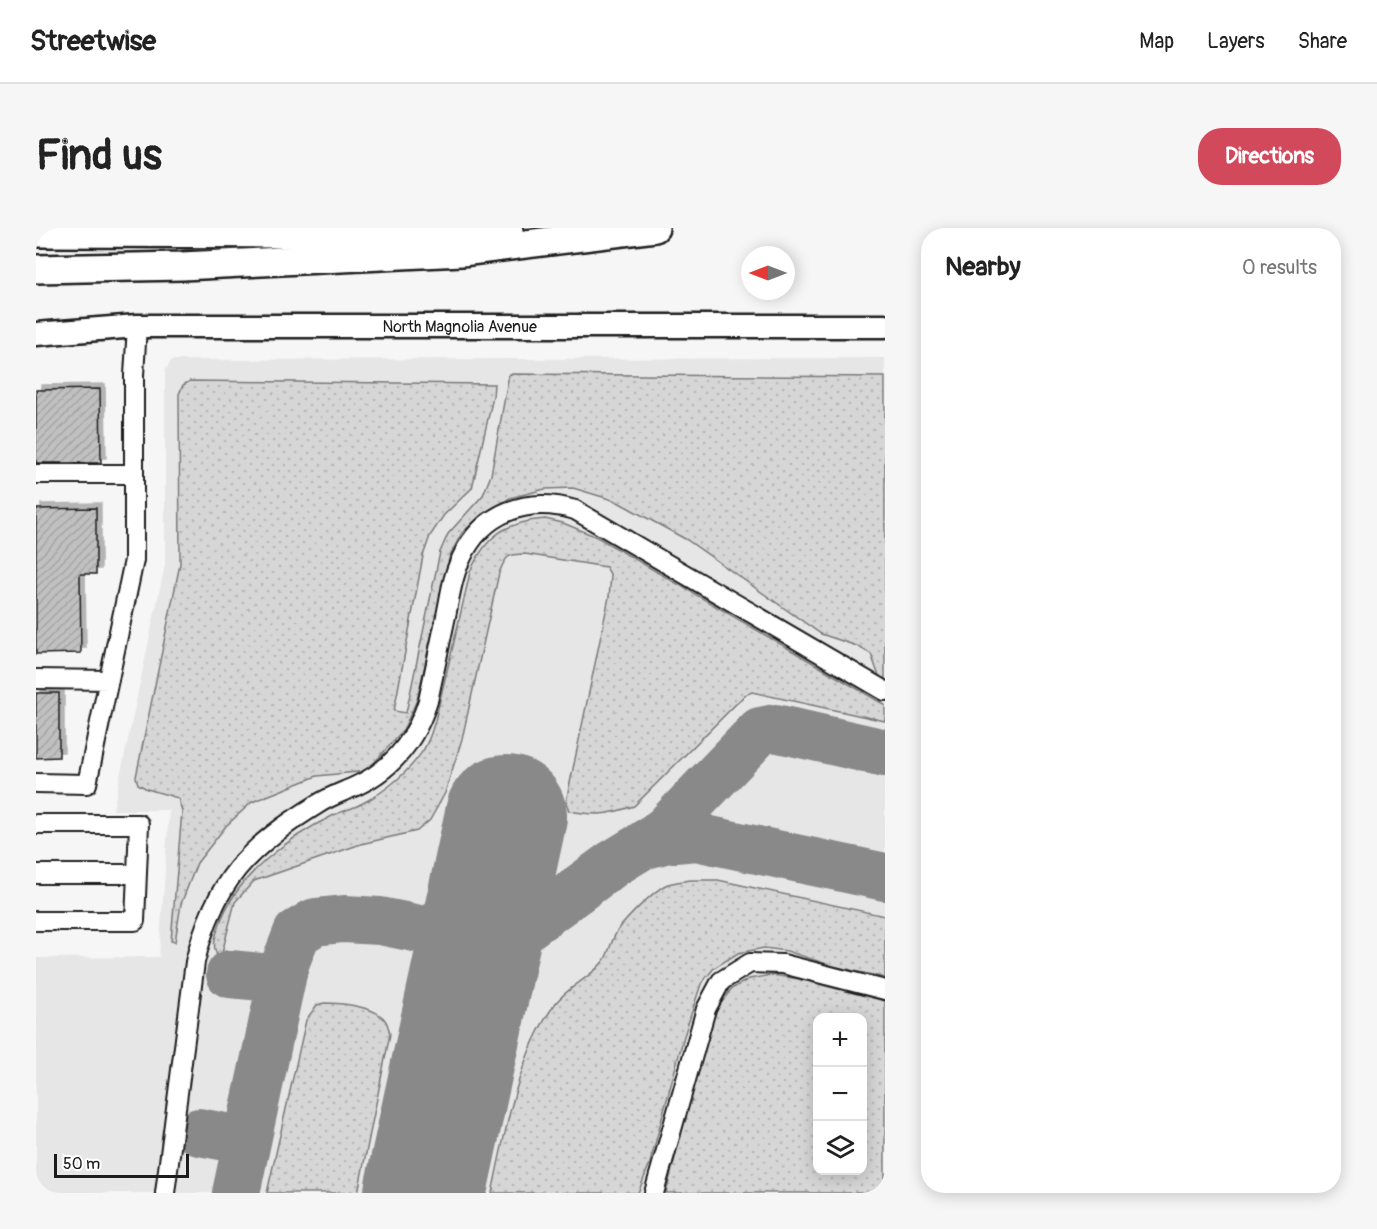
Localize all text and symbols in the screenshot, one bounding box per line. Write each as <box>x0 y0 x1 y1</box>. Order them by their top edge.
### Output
text: Streetwise <box>30 24 156 59</box>
text: Map <box>1139 28 1174 55</box>
text: Layers <box>1207 28 1265 55</box>
text: Share <box>1298 28 1347 55</box>
button: Directions <box>1198 128 1341 185</box>
text: Find us <box>36 130 162 182</box>
north arrow <box>741 246 795 300</box>
text: Nearby <box>945 251 1021 283</box>
text: 0 results <box>1242 255 1317 280</box>
street label: North Magnolia Avenue <box>382 317 537 337</box>
map controls <box>813 1013 867 1175</box>
button: + <box>813 1013 867 1067</box>
button: − <box>813 1067 867 1121</box>
button: layers <box>813 1121 867 1175</box>
scale bar <box>54 1151 189 1178</box>
text: 50 m <box>63 1154 100 1174</box>

